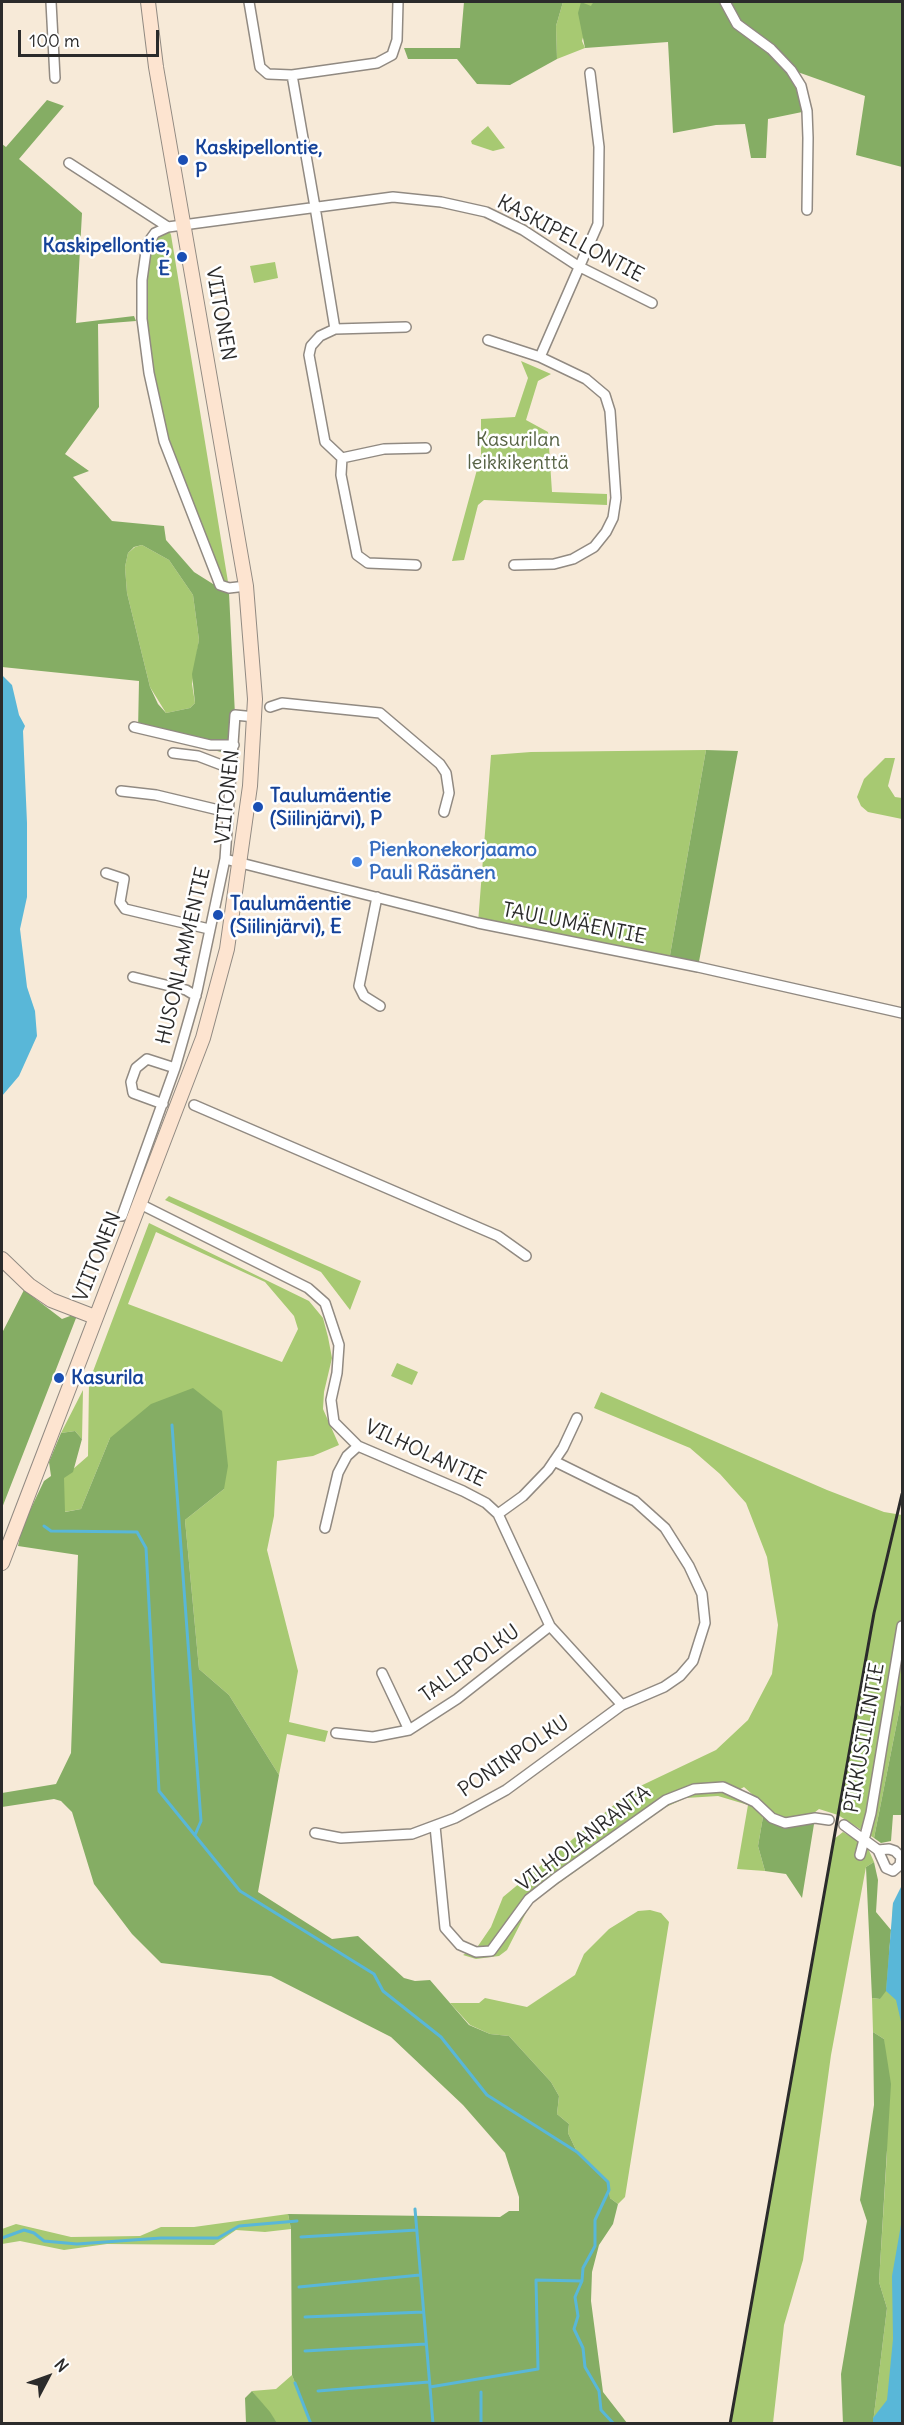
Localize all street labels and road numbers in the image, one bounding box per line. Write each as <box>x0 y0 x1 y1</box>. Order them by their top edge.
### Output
street label: KASKIPELLONTIE <box>493 190 647 288</box>
street label: VIITONEN <box>200 265 240 363</box>
street label: VIITONEN <box>211 749 245 845</box>
street label: HUSONLAMMENTIE <box>152 865 216 1047</box>
street label: TAULUMÄENTIE <box>500 898 648 950</box>
street label: VIITONEN <box>69 1209 127 1305</box>
street label: VILHOLANTIE <box>361 1416 489 1492</box>
street label: TALLIPOLKU <box>416 1620 524 1708</box>
street label: PIKKUSIILINTIE <box>840 1661 890 1815</box>
street label: PONINPOLKU <box>454 1711 574 1803</box>
street label: VILHOLANRANTA <box>512 1781 656 1897</box>

